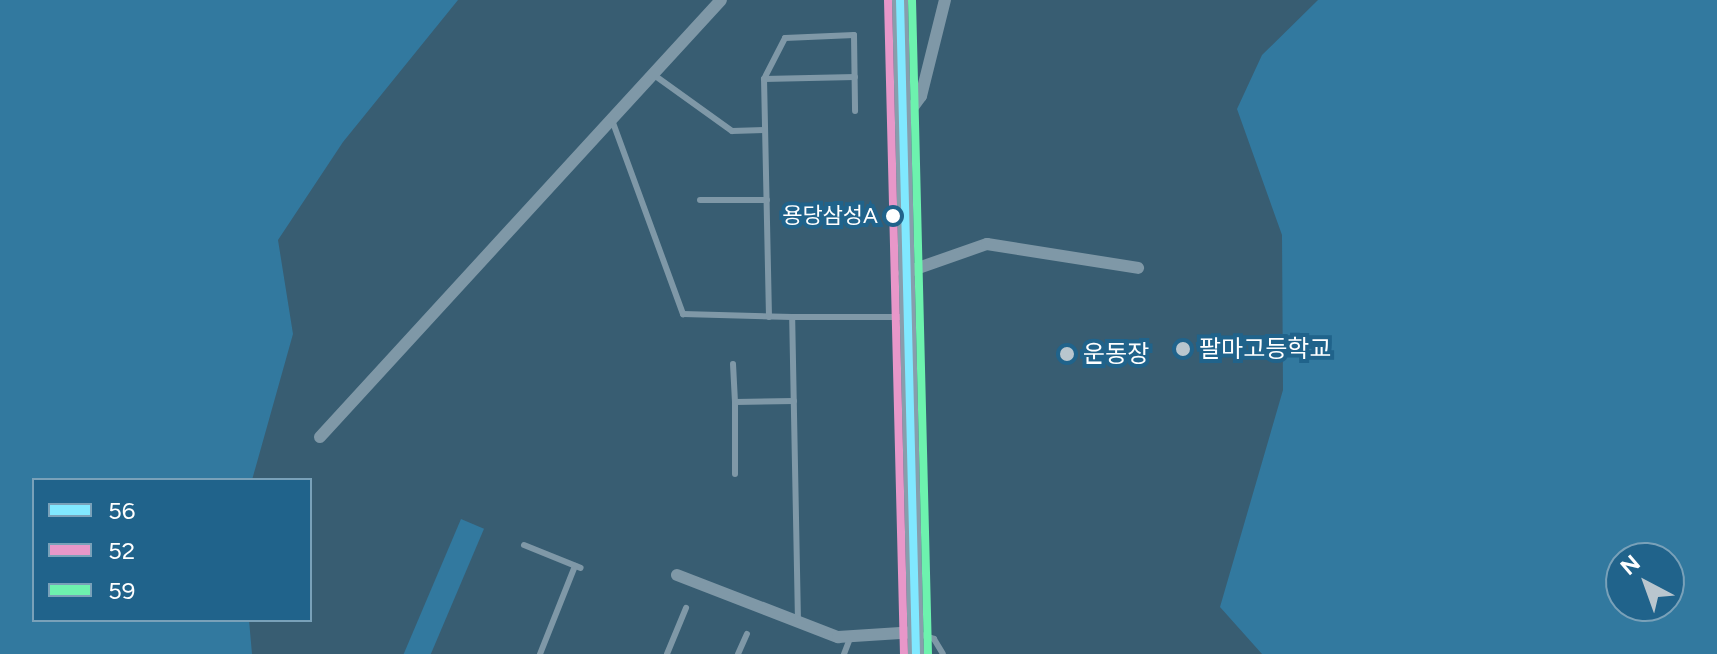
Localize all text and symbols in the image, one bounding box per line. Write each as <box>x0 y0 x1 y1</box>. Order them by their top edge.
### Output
place label: 용당삼성A <box>782 203 878 229</box>
marker: 용당삼성A <box>885 208 901 224</box>
place label: 팔마고등학교 <box>1199 335 1331 363</box>
place label: 운동장 <box>1083 340 1149 368</box>
marker: 팔마고등학교 <box>1174 340 1192 358</box>
marker: 운동장 <box>1058 345 1076 363</box>
legend <box>32 478 312 622</box>
text: 56 <box>108 496 135 525</box>
text: 52 <box>108 536 135 565</box>
north arrow <box>1605 542 1685 622</box>
text: N <box>1615 549 1646 581</box>
text: 59 <box>108 576 135 605</box>

